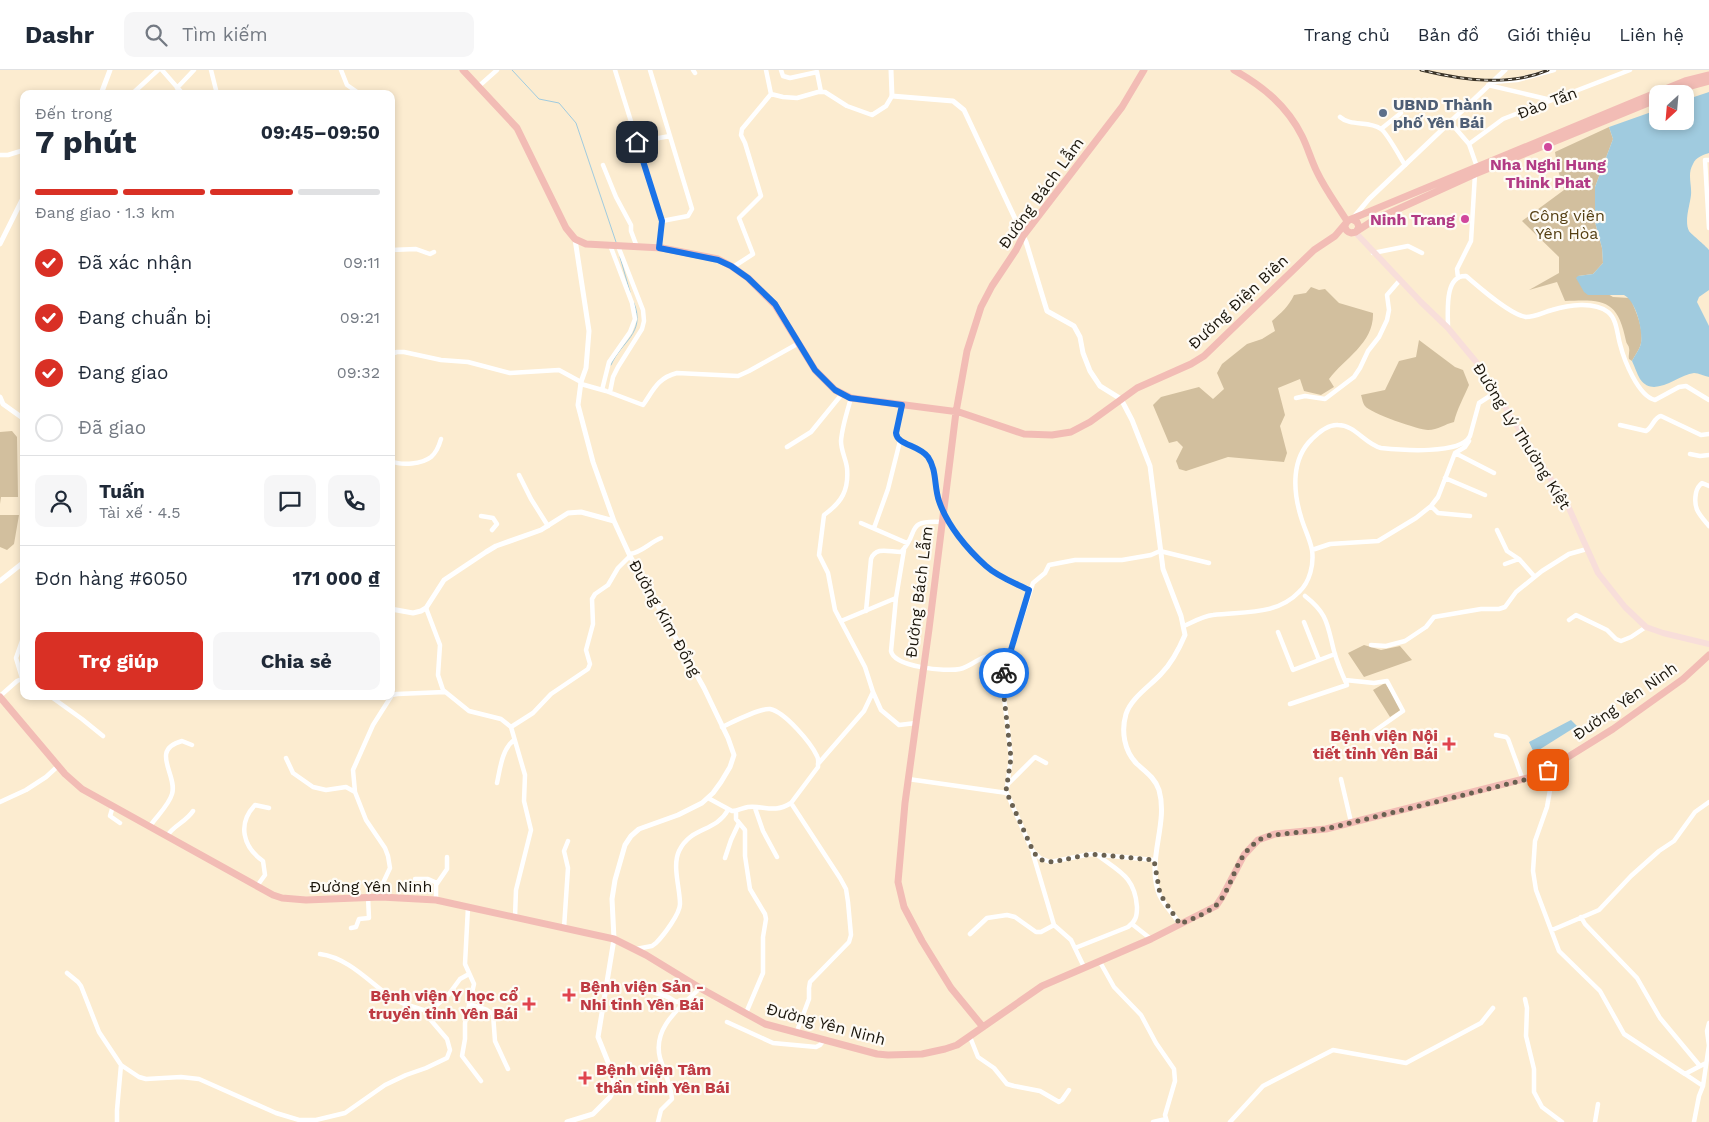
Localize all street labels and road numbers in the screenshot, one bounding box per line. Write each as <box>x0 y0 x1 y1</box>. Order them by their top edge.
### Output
street label: Đào Tấn <box>1514 83 1580 123</box>
street label: Đường Bách Lẫm <box>994 134 1088 252</box>
street label: Đường Điện Biên <box>1184 251 1292 353</box>
street label: Đường Lý Thường Kiệt <box>1469 359 1575 513</box>
street label: Đường Bách Lẫm <box>901 525 937 659</box>
street label: Đường Kim Đồng <box>625 556 705 680</box>
street label: Đường Yên Ninh <box>1569 658 1681 744</box>
street label: Đường Yên Ninh <box>310 877 432 896</box>
street label: Đường Yên Ninh <box>764 999 888 1049</box>

